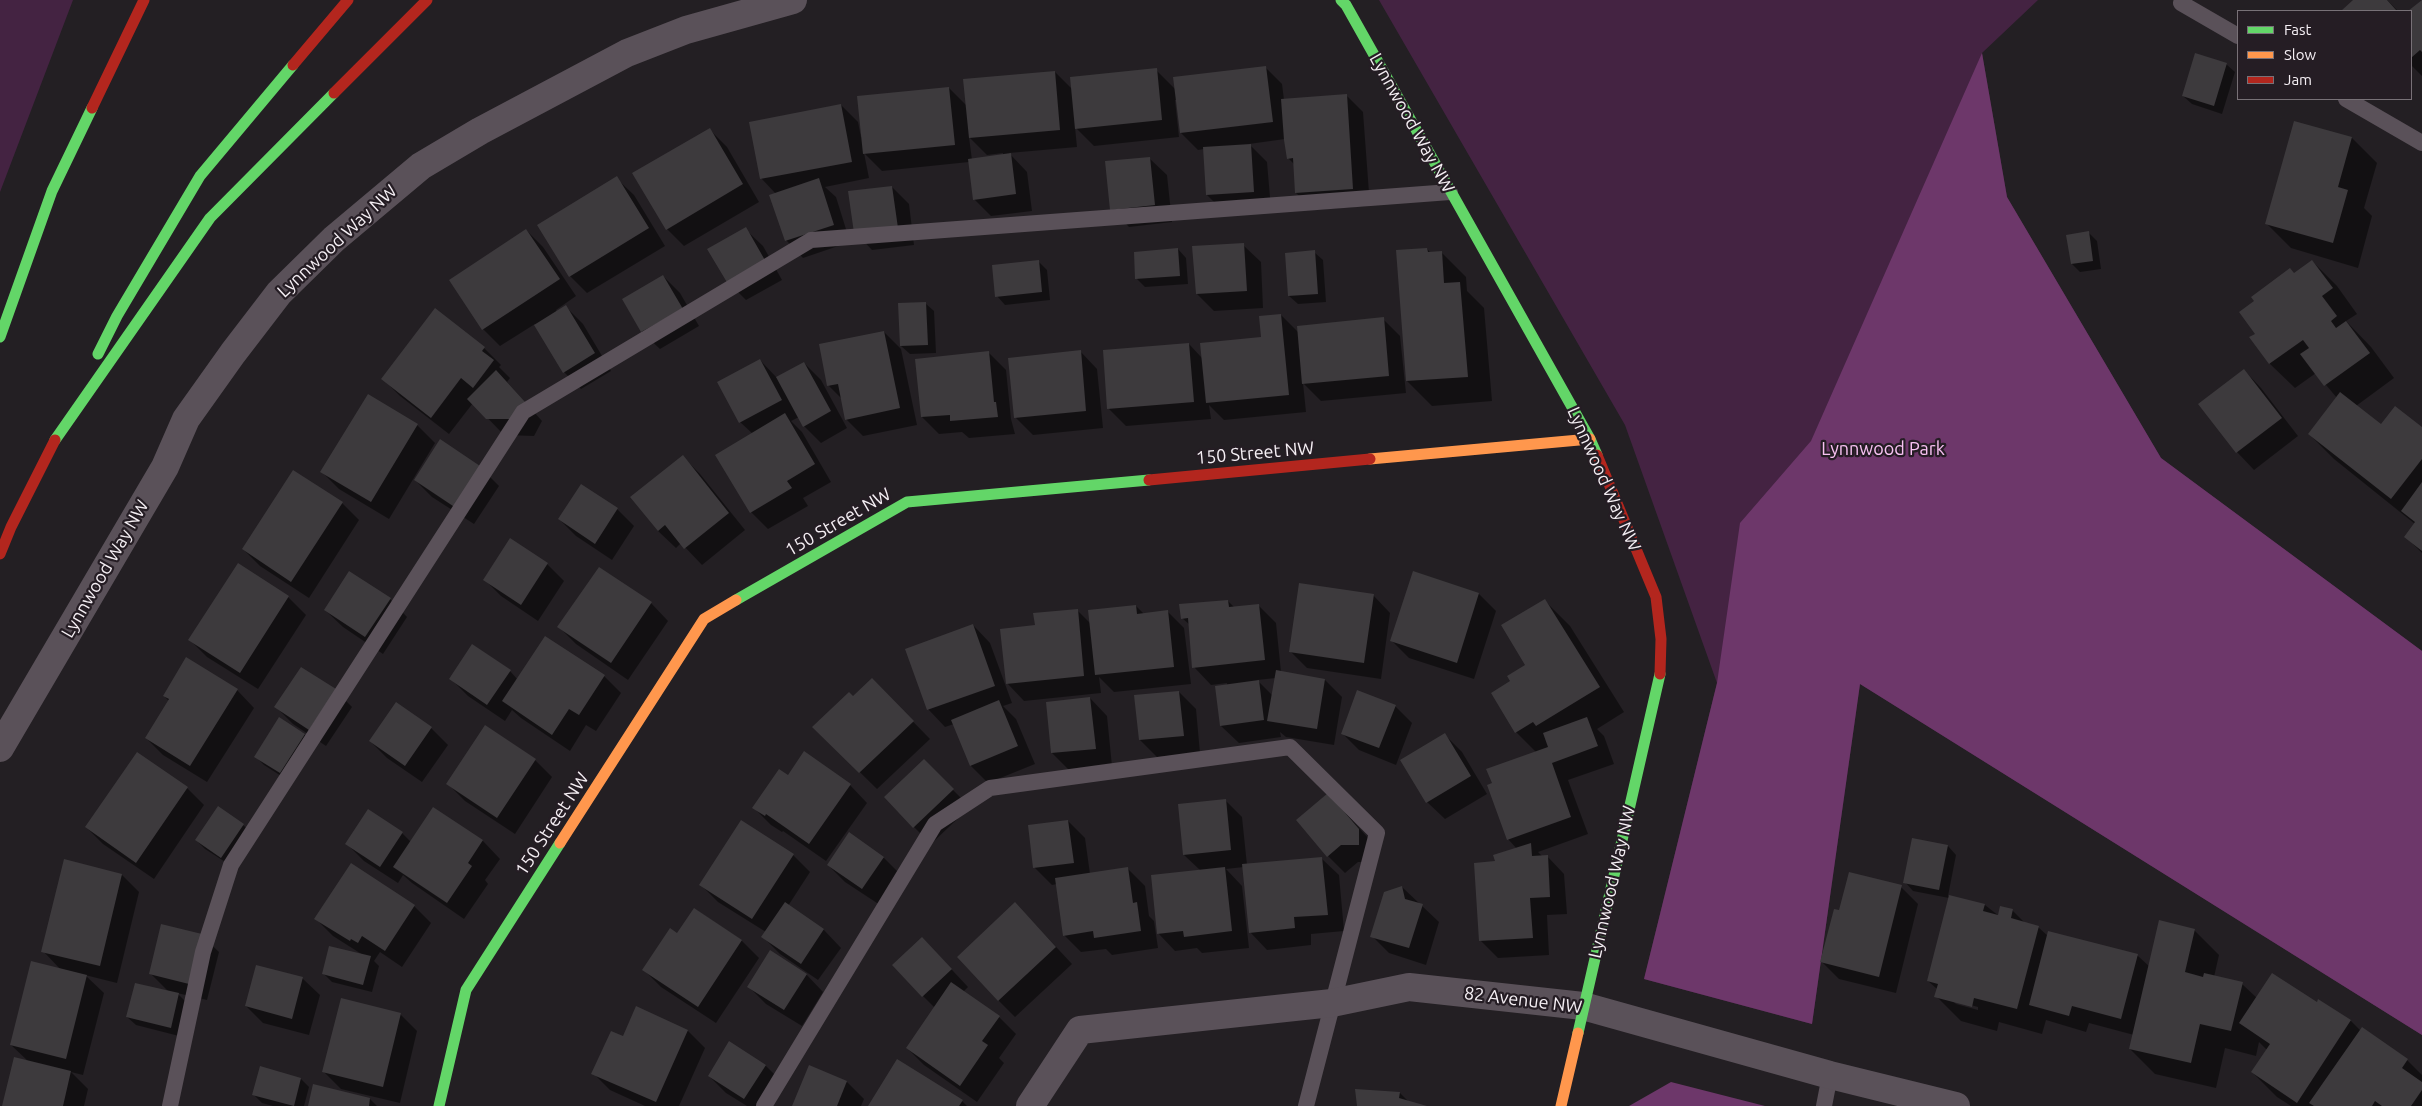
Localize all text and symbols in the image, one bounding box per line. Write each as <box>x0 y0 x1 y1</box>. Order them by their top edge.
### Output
legend <box>2237 10 2412 100</box>
text: Fast <box>2284 21 2311 38</box>
text: Slow <box>2284 46 2316 63</box>
street label: Lynnwood Way NW <box>1365 50 1459 196</box>
text: Jam <box>2284 71 2312 88</box>
street label: Lynnwood Way NW <box>273 180 401 302</box>
street label: Lynnwood Way NW <box>1562 404 1646 554</box>
street label: 150 Street NW <box>1195 437 1315 469</box>
park label: Lynnwood Park <box>1821 438 1945 460</box>
street label: 150 Street NW <box>781 483 895 561</box>
street label: Lynnwood Way NW <box>57 496 153 642</box>
street label: 150 Street NW <box>511 768 593 880</box>
street label: Lynnwood Way NW <box>1584 804 1640 960</box>
street label: 82 Avenue NW <box>1463 982 1583 1018</box>

